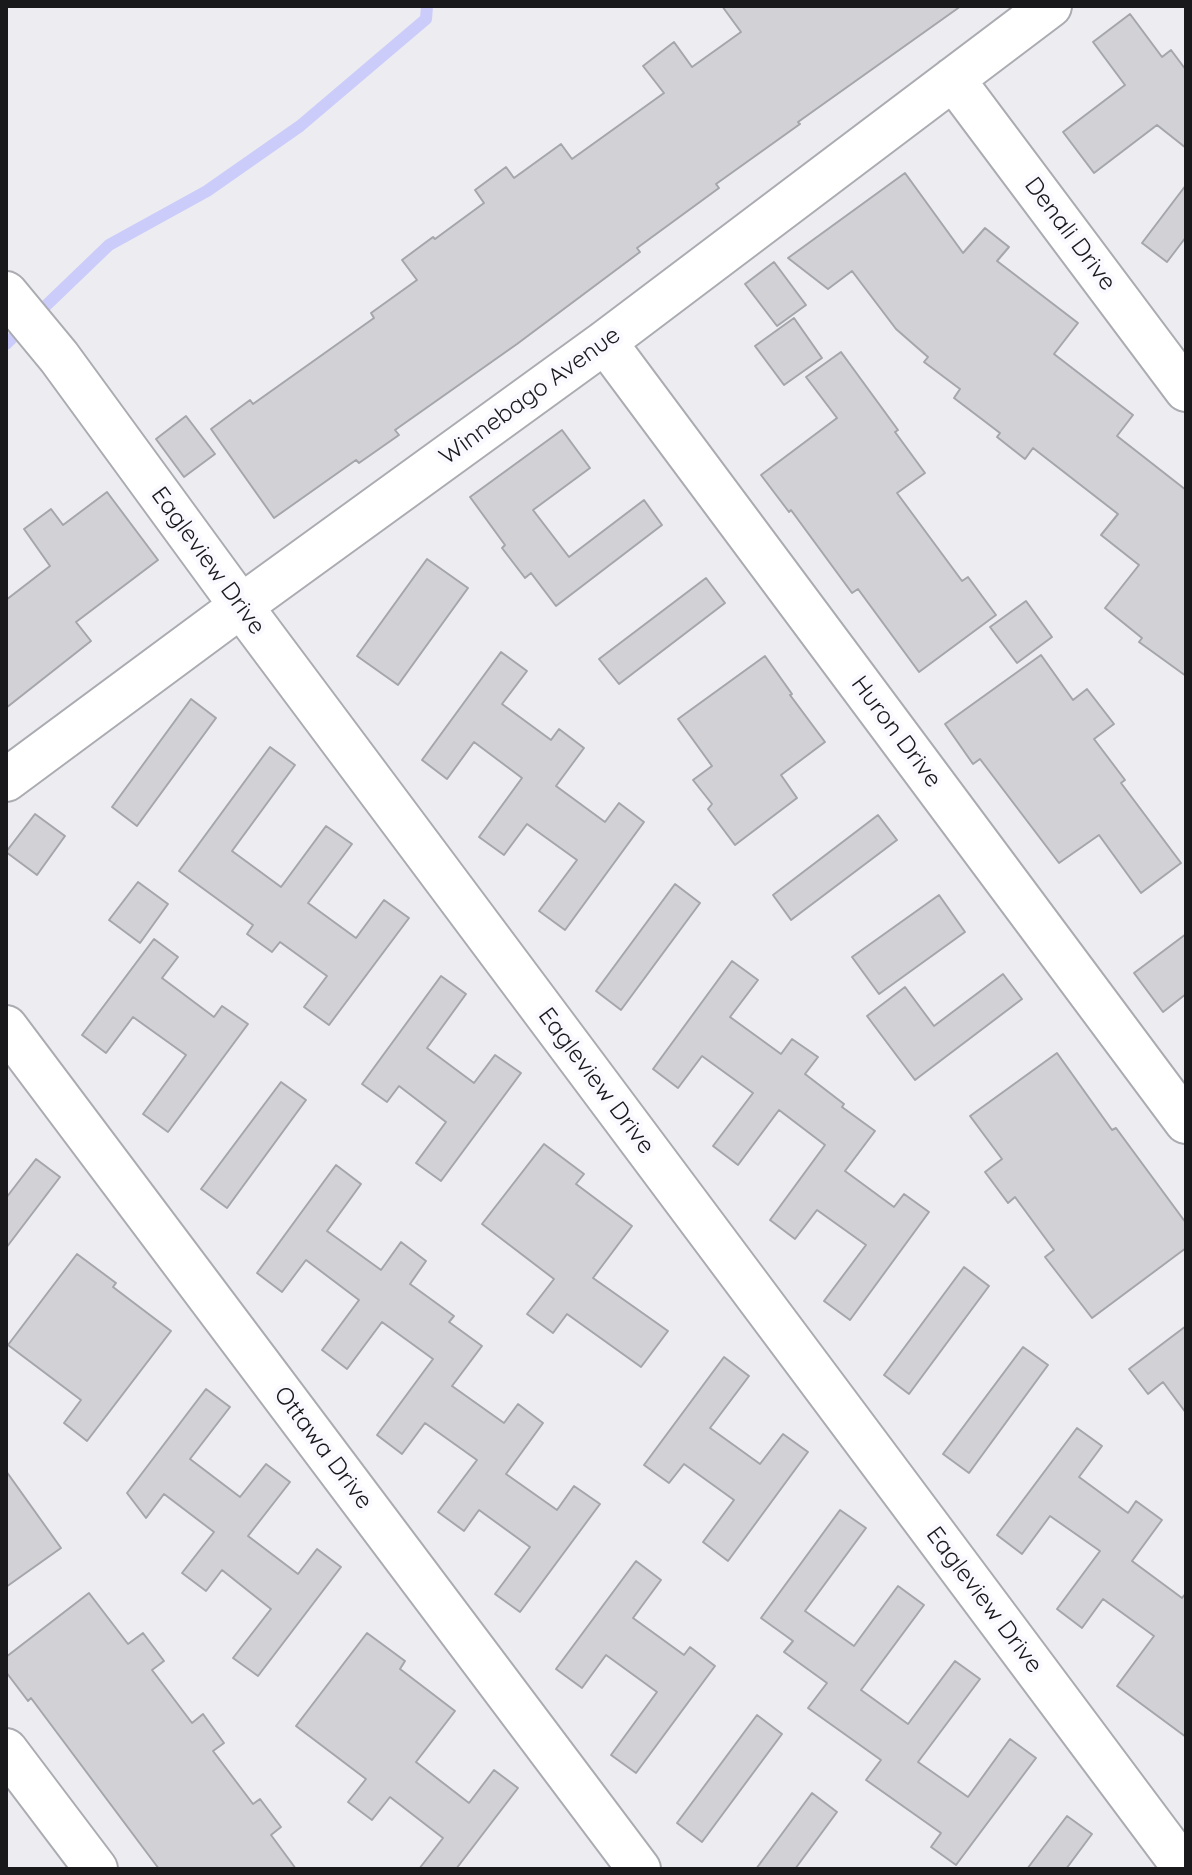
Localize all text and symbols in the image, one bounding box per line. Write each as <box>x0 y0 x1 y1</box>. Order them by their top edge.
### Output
street label: Denali Drive <box>1018 172 1122 296</box>
street label: Winnebago Avenue <box>434 321 626 471</box>
street label: Eagleview Drive <box>145 481 271 641</box>
street label: Huron Drive <box>845 670 947 794</box>
street label: Eagleview Drive <box>532 1002 660 1160</box>
street label: Ottawa Drive <box>268 1381 378 1515</box>
street label: Eagleview Drive <box>920 1521 1048 1679</box>

